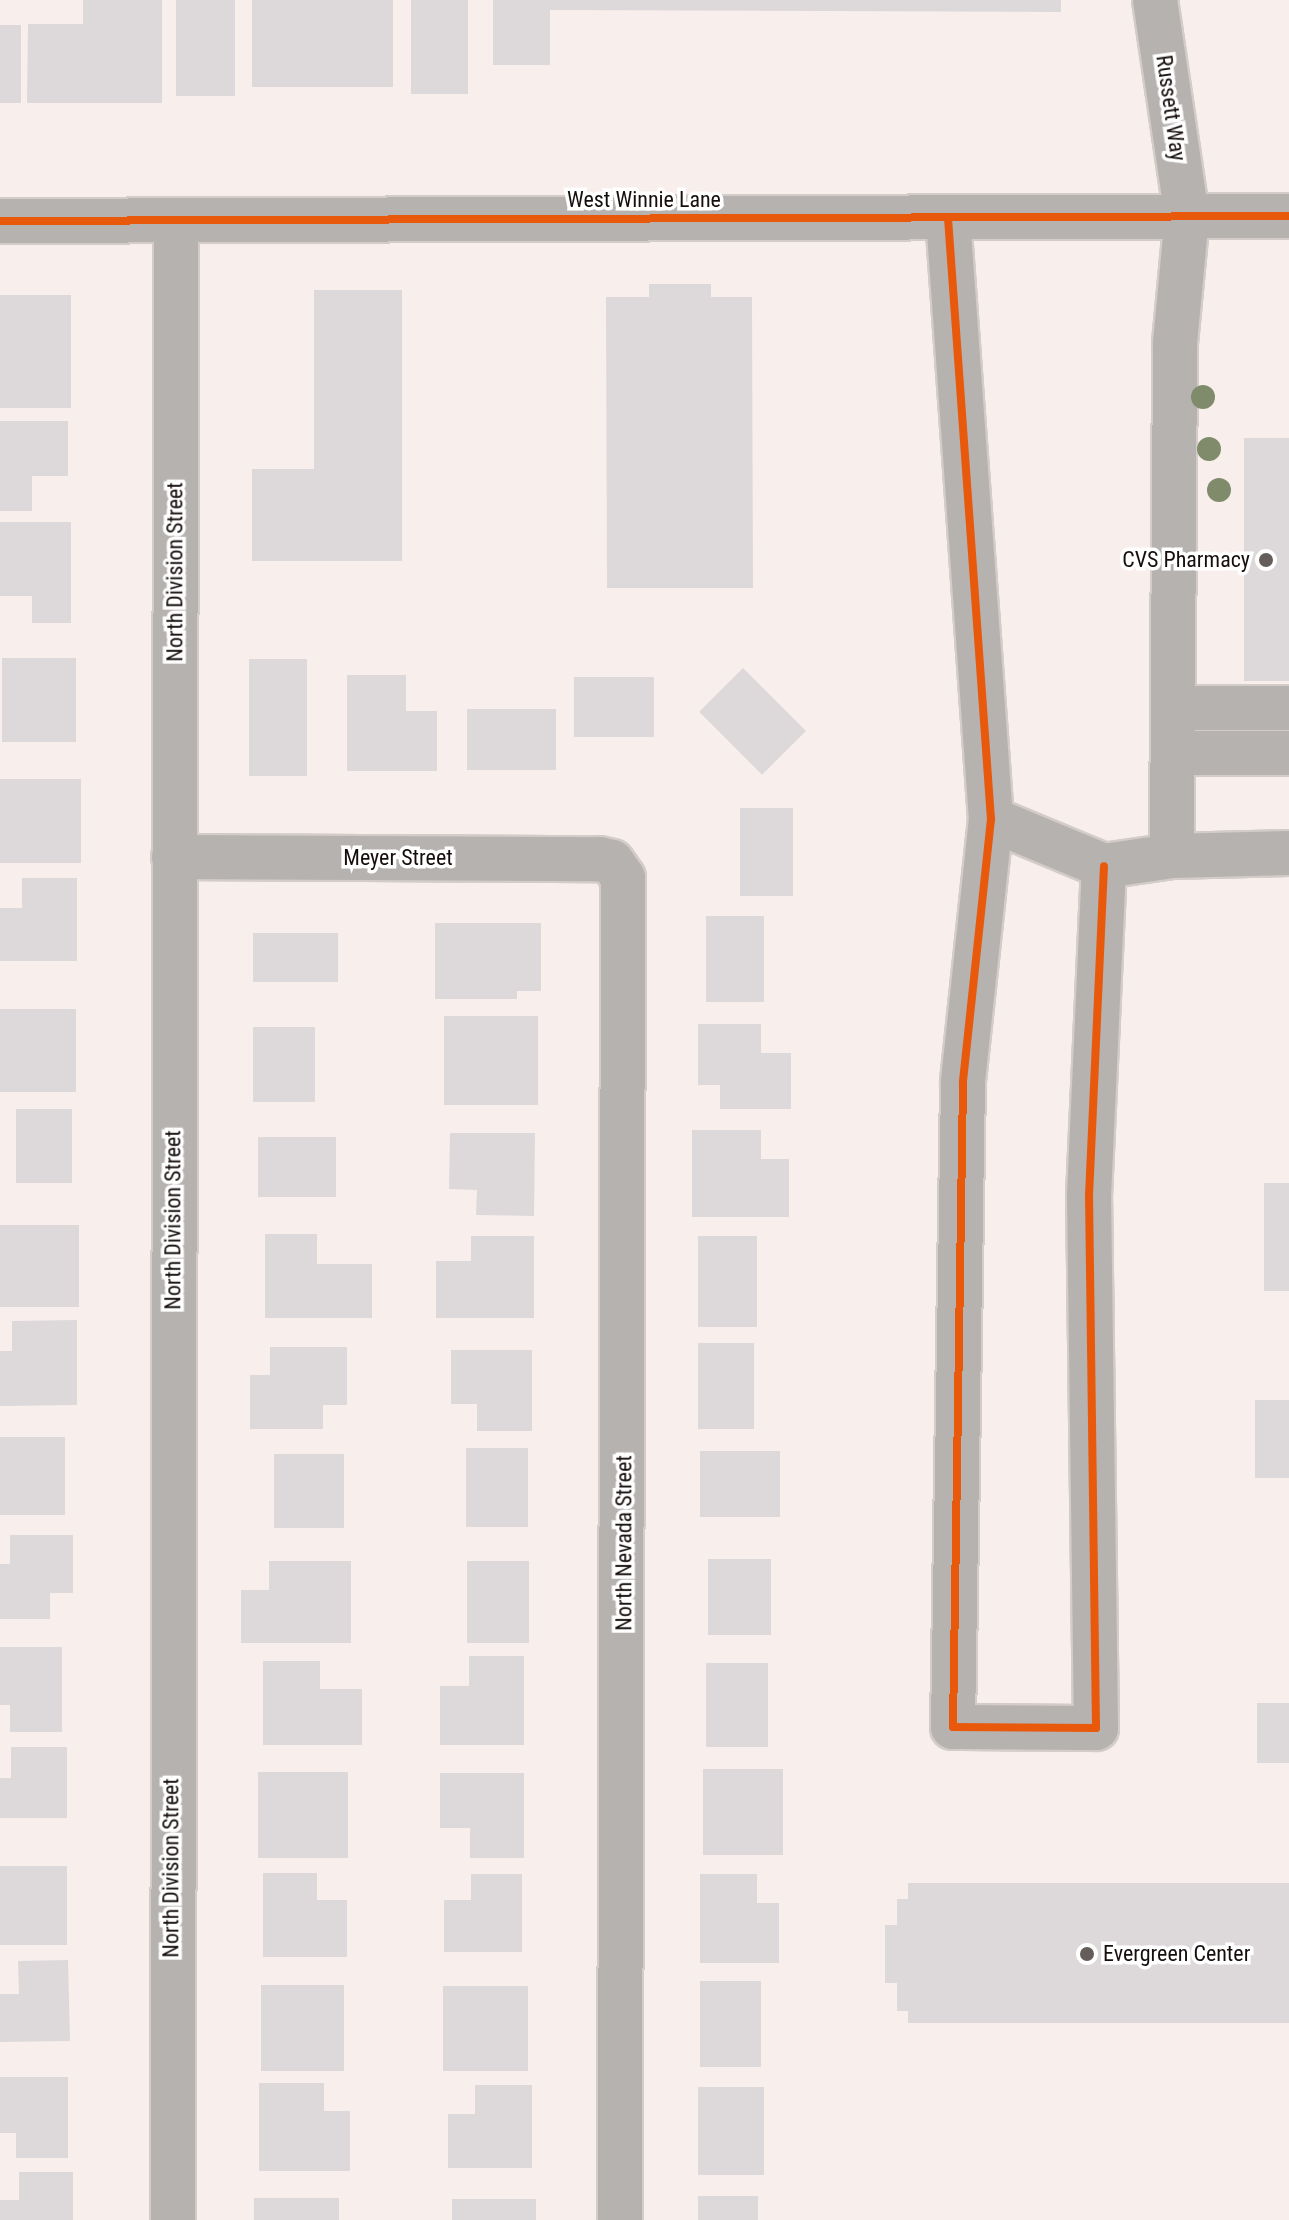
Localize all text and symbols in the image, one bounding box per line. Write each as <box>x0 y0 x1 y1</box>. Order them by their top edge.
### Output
street label: Russett Way <box>1151 53 1191 163</box>
street label: West Winnie Lane <box>567 187 721 213</box>
street label: North Division Street <box>162 482 188 662</box>
place label: CVS Pharmacy <box>1122 547 1250 573</box>
marker: CVS Pharmacy <box>1257 551 1275 569</box>
street label: Meyer Street <box>343 845 453 871</box>
street label: North Division Street <box>160 1130 186 1310</box>
street label: North Nevada Street <box>611 1455 637 1631</box>
street label: North Division Street <box>158 1778 184 1958</box>
place label: Evergreen Center <box>1103 1941 1250 1967</box>
marker: Evergreen Center <box>1078 1945 1096 1963</box>

